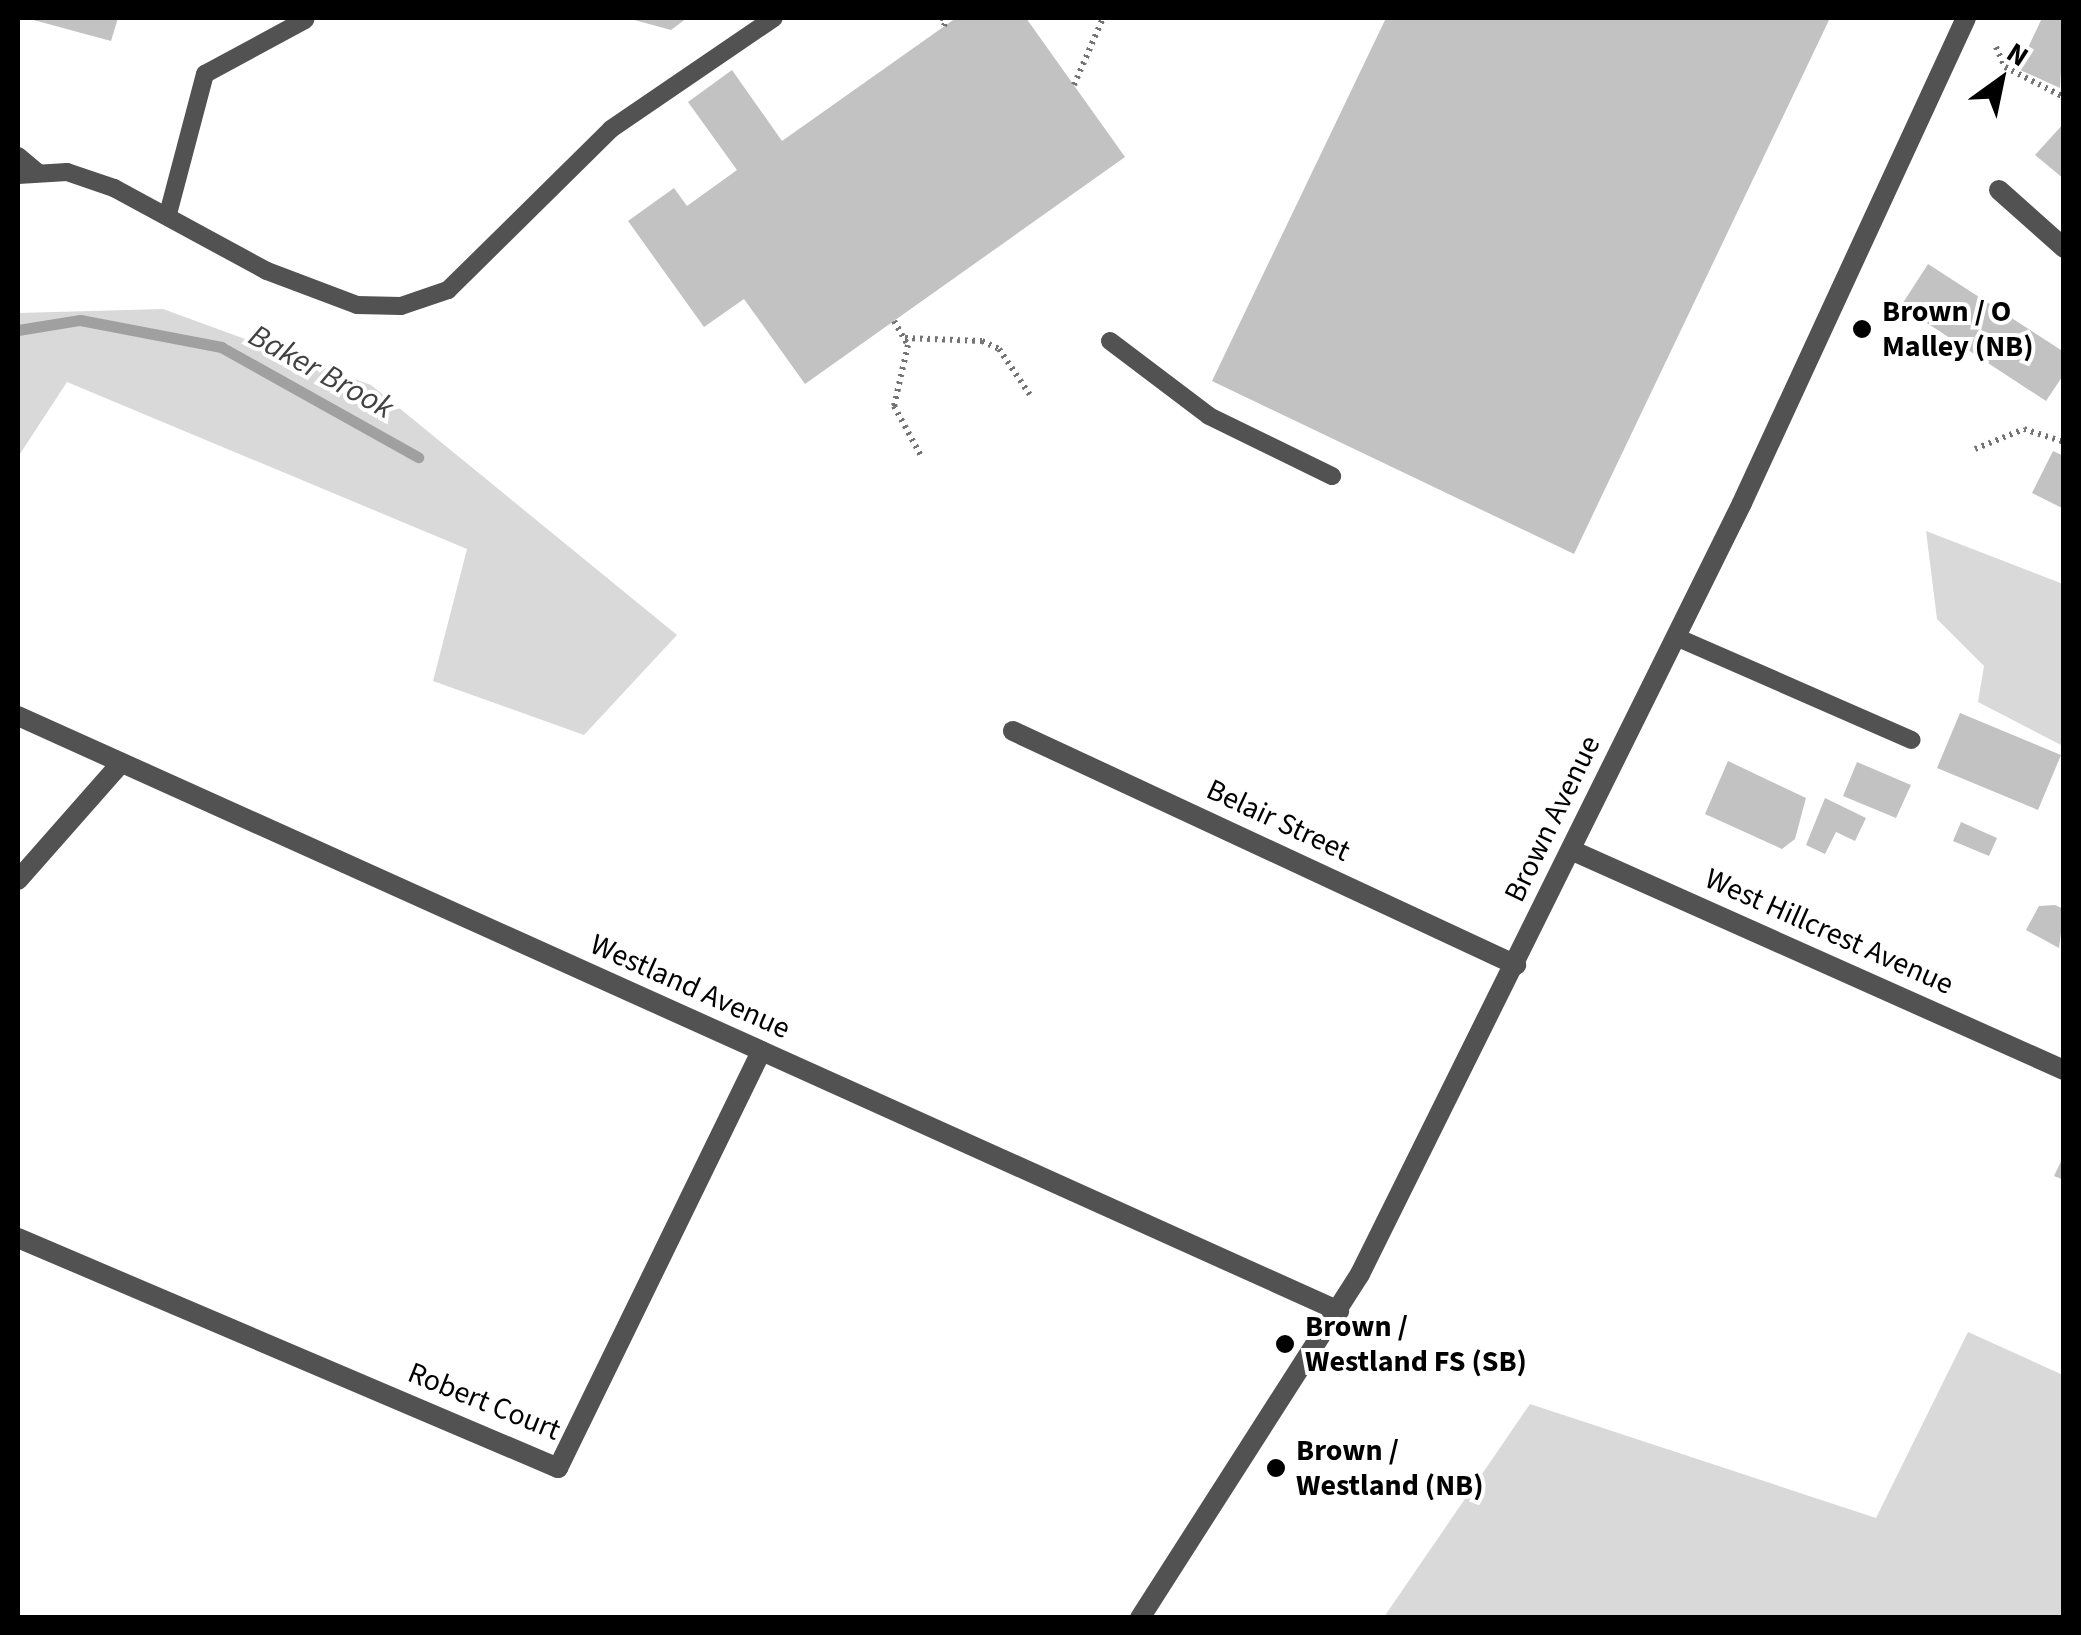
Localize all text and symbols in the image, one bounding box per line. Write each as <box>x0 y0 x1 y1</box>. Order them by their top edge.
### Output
north arrow <box>1951 30 2051 130</box>
text: N <box>1999 33 2036 77</box>
place label: Brown / O Malley (NB) <box>1882 294 2034 364</box>
water label: Baker Brook <box>242 316 400 428</box>
marker: Brown / O Malley (NB) <box>1851 318 1873 340</box>
street label: Brown Avenue <box>1497 730 1609 908</box>
street label: Belair Street <box>1200 772 1356 870</box>
street label: West Hillcrest Avenue <box>1699 861 1959 1003</box>
street label: Westland Avenue <box>585 927 795 1047</box>
place label: Brown / Westland FS (SB) <box>1305 1309 1527 1380</box>
marker: Brown / Westland FS (SB) <box>1274 1333 1296 1355</box>
street label: Robert Court <box>402 1355 566 1449</box>
place label: Brown / Westland (NB) <box>1296 1433 1484 1504</box>
marker: Brown / Westland (NB) <box>1265 1457 1287 1479</box>

